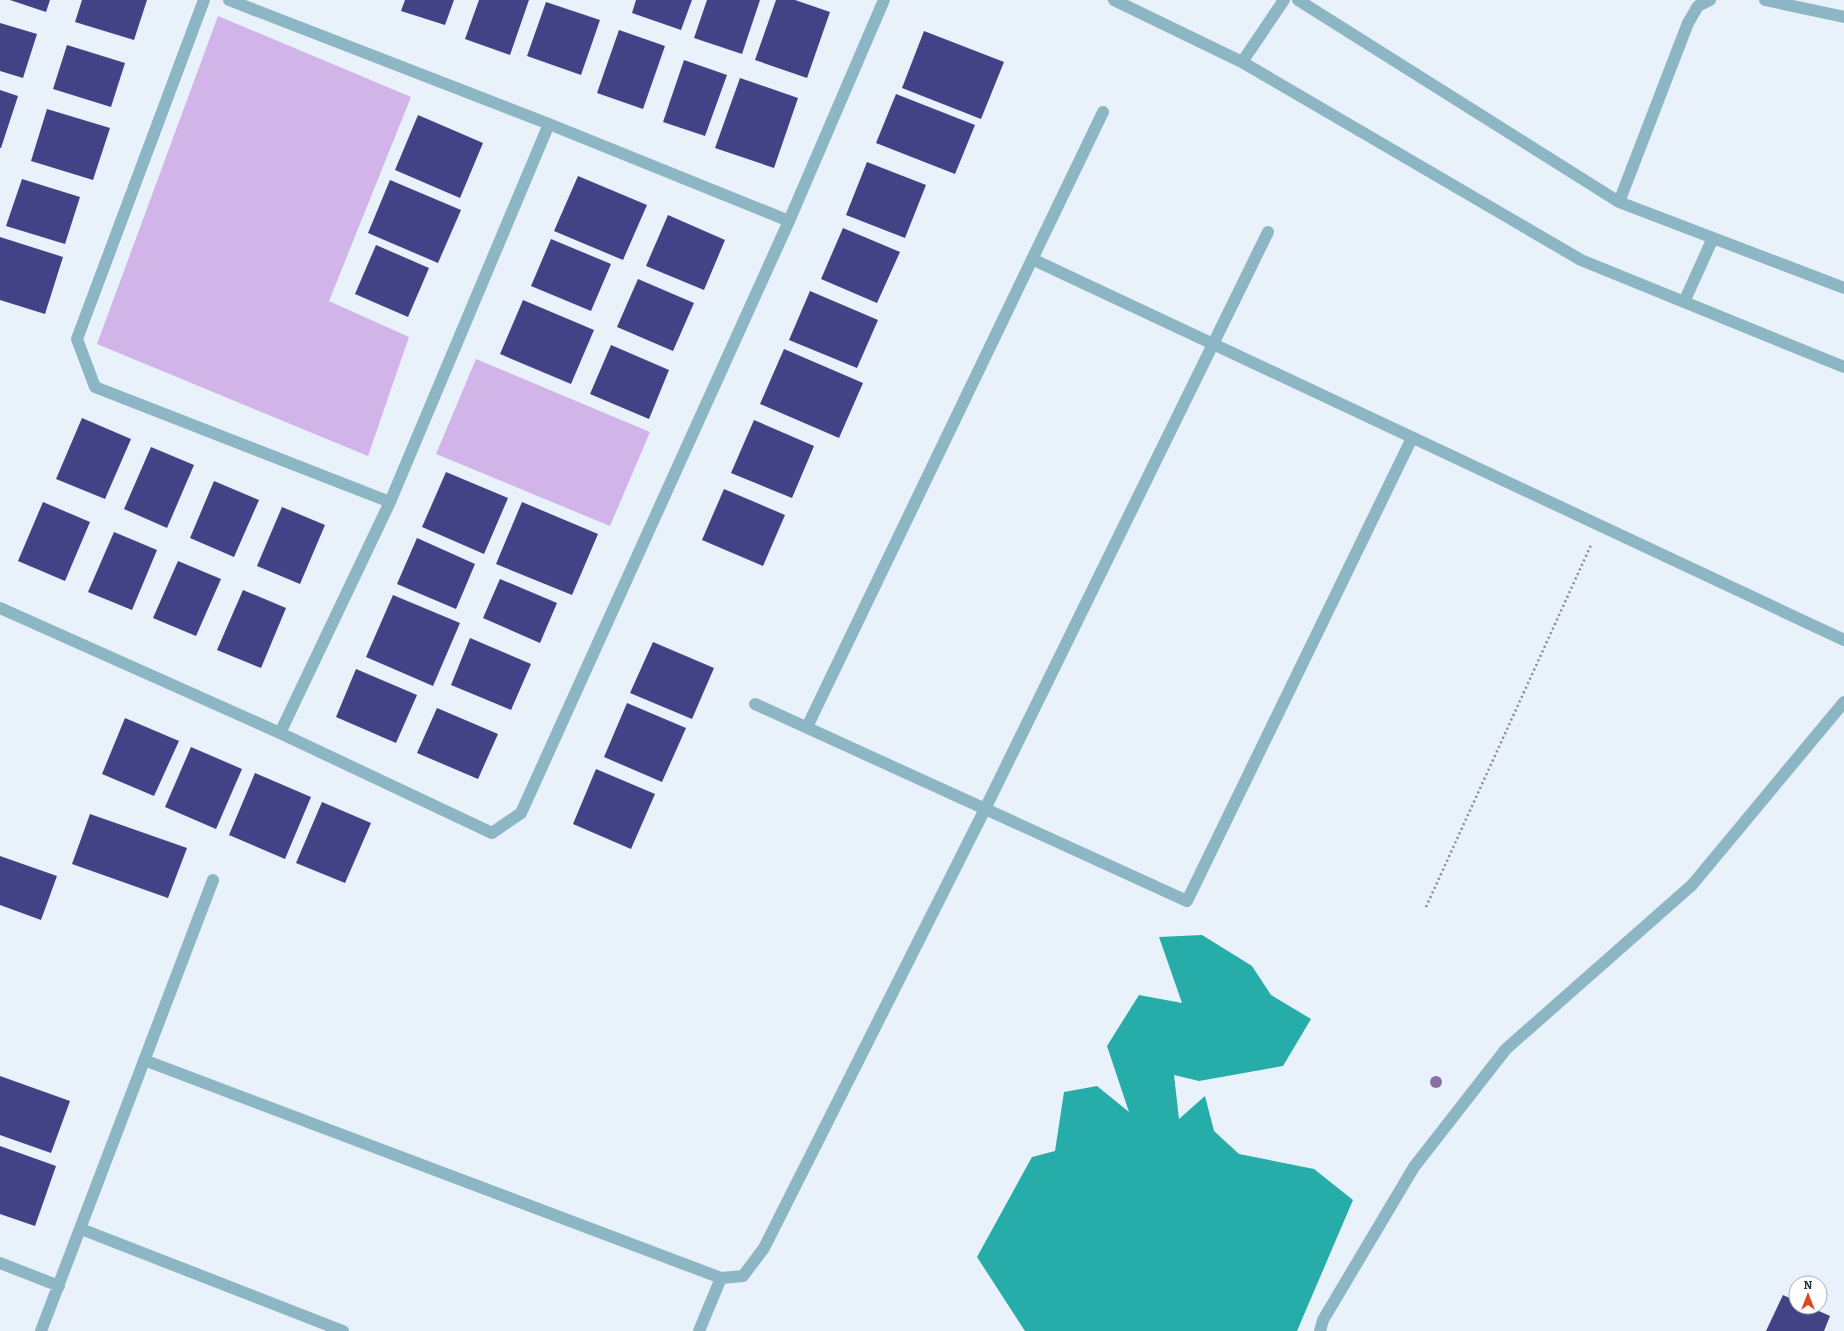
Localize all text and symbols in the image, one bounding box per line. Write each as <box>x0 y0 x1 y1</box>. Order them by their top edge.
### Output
north arrow <box>1788 1275 1828 1315</box>
text: N <box>1804 1279 1813 1292</box>

